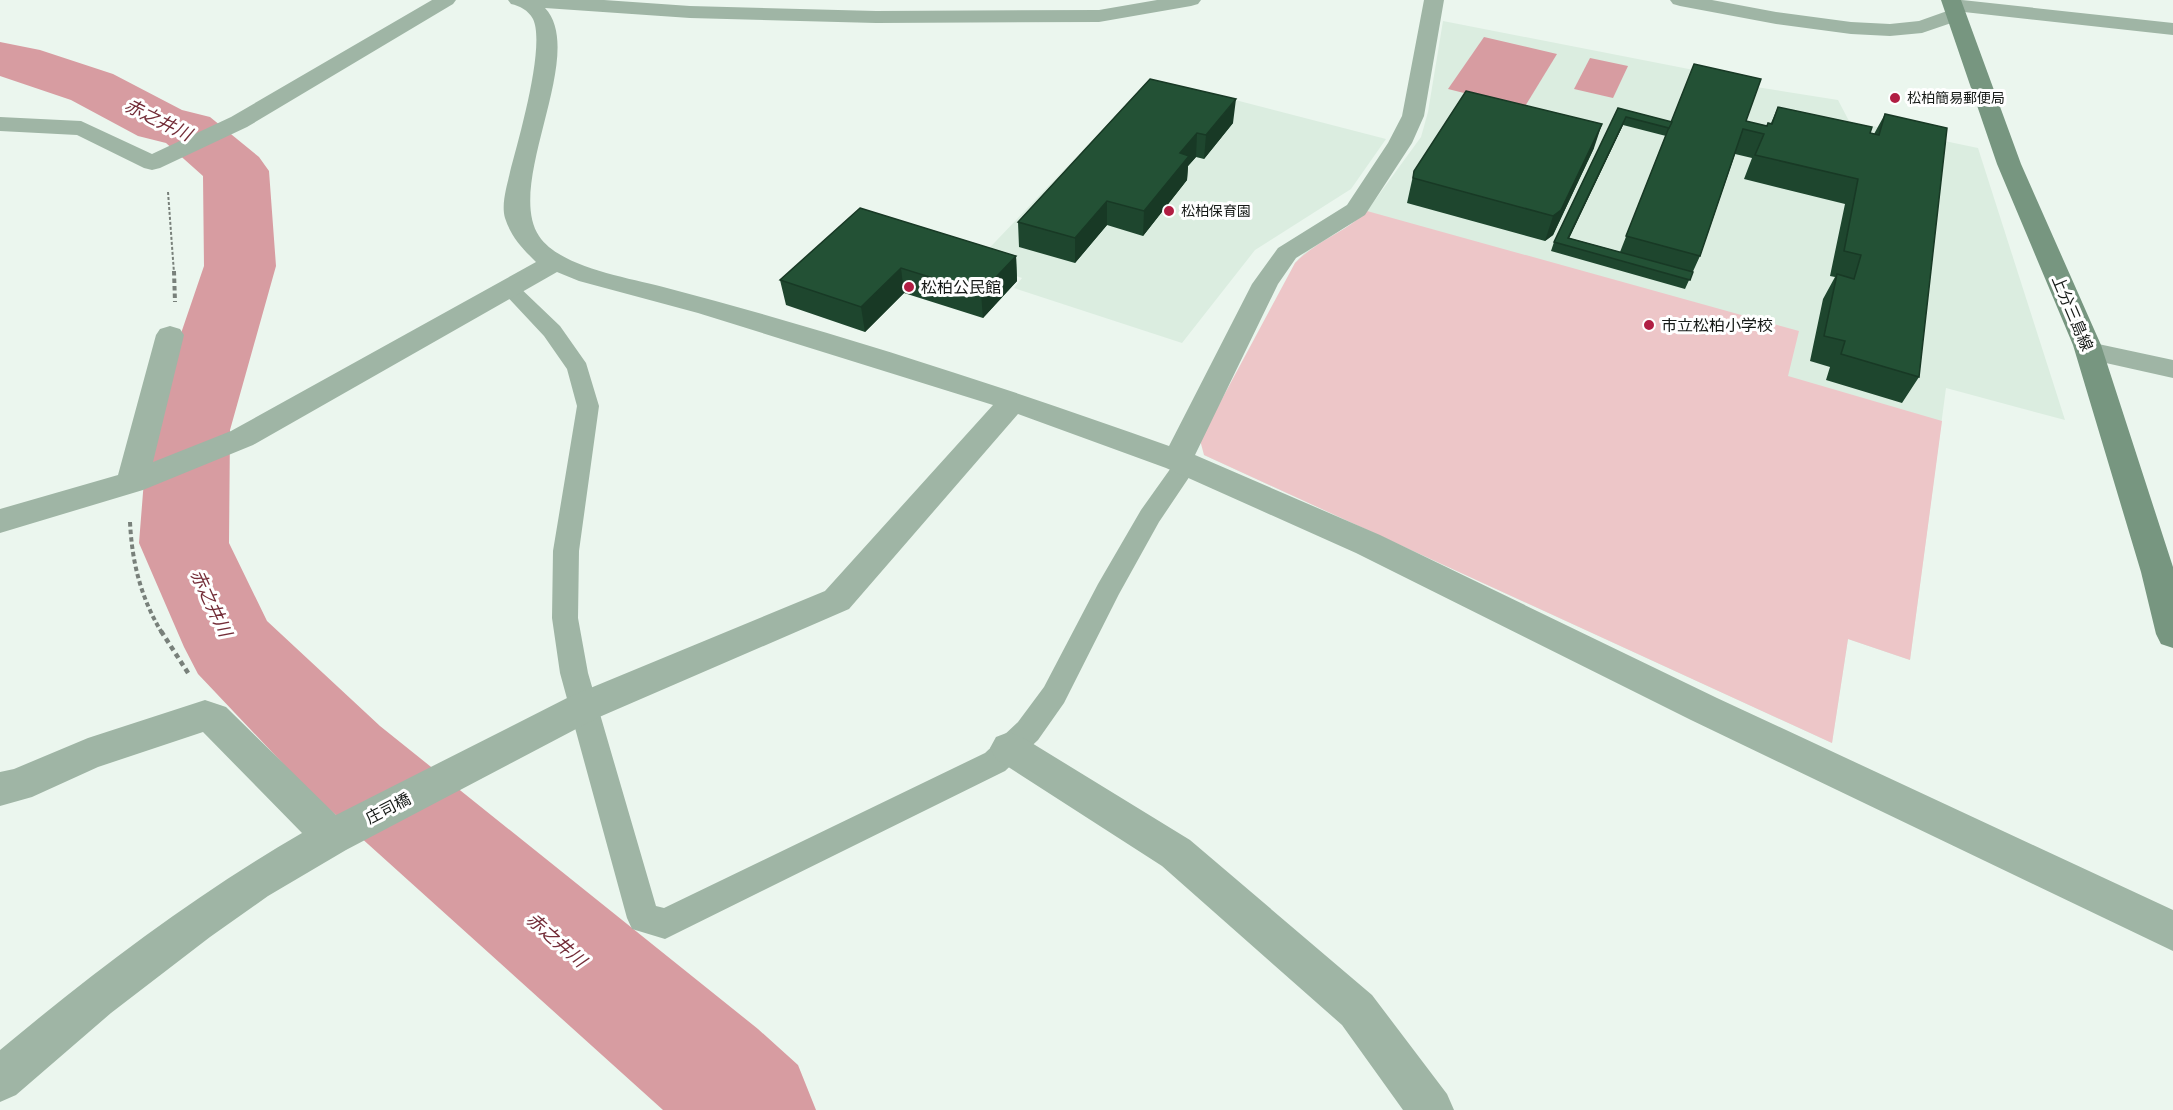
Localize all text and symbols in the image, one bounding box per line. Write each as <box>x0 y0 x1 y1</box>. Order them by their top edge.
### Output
place label: 松柏簡易郵便局 <box>1907 90 2005 107</box>
marker: 松柏簡易郵便局 <box>1888 91 1902 105</box>
water label: 赤之井川 <box>121 94 197 147</box>
place label: 松柏保育園 <box>1181 203 1251 220</box>
marker: 松柏保育園 <box>1162 204 1176 218</box>
street label: 上分三島線 <box>2048 273 2097 354</box>
place label: 松柏公民館 <box>921 278 1001 297</box>
marker: 松柏公民館 <box>902 280 916 294</box>
place label: 市立松柏小学校 <box>1661 316 1773 335</box>
marker: 市立松柏小学校 <box>1642 318 1656 332</box>
water label: 赤之井川 <box>186 566 237 642</box>
street label: 庄司橋 <box>363 789 414 828</box>
water label: 赤之井川 <box>522 908 592 973</box>

